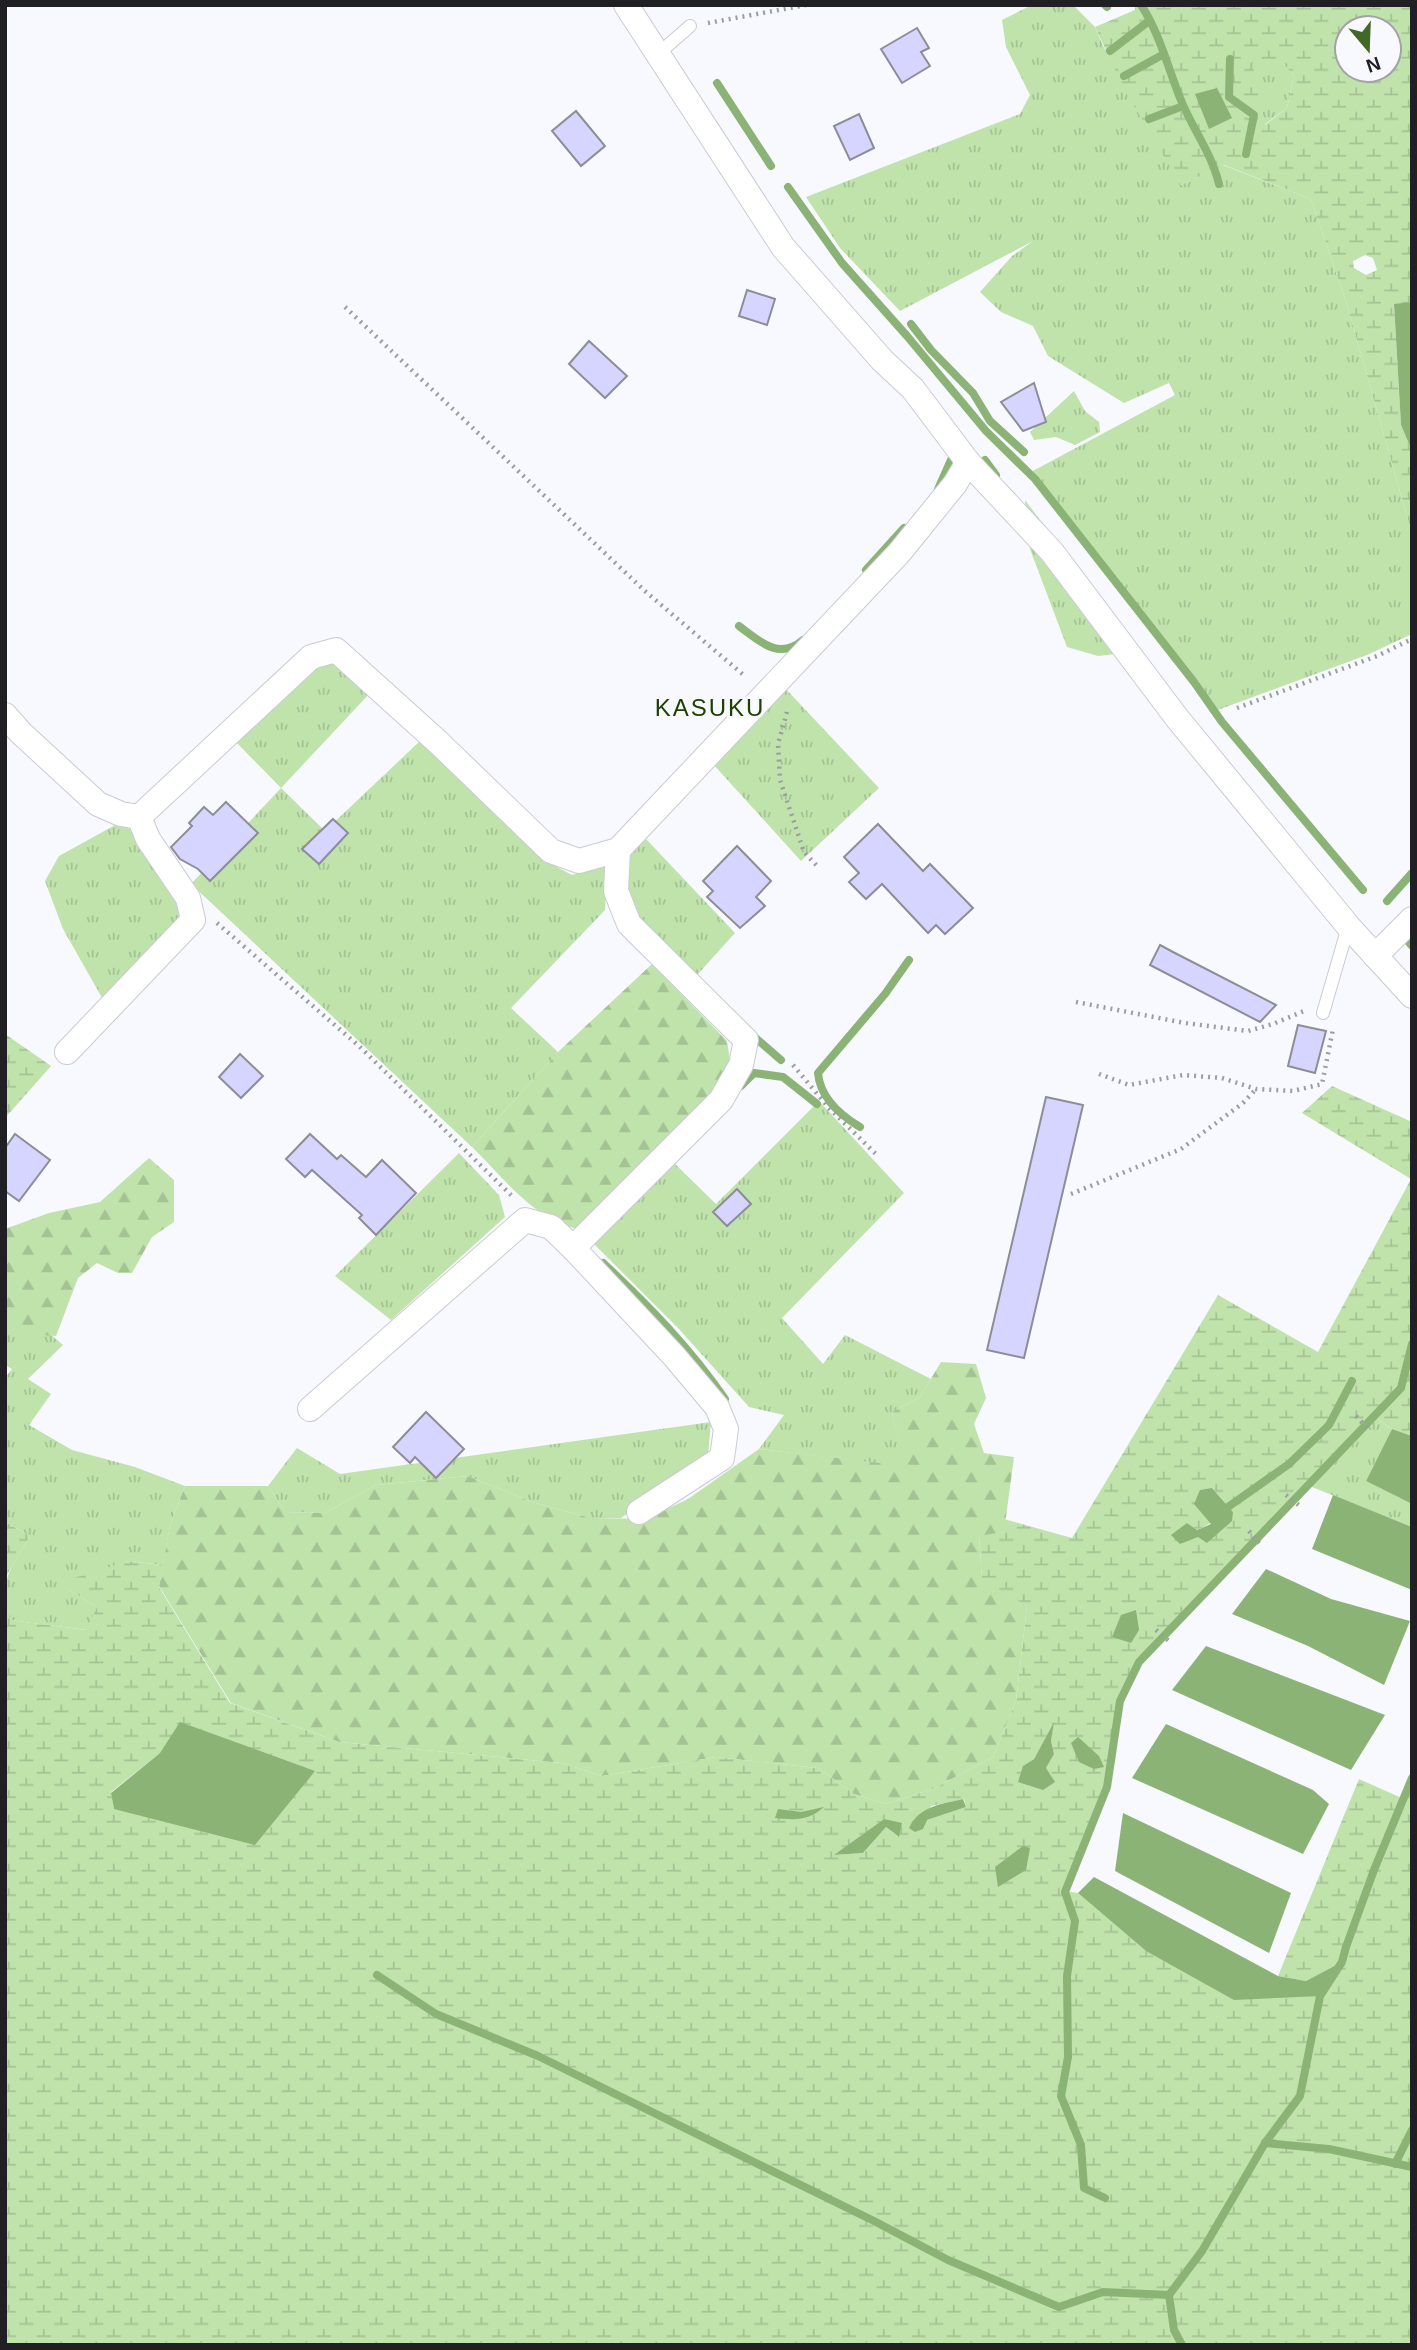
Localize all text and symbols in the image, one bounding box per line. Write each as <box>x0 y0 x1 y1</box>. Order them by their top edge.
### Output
north arrow <box>1333 14 1403 84</box>
text: N <box>1363 52 1383 77</box>
district label: KASUKU <box>655 694 765 721</box>

